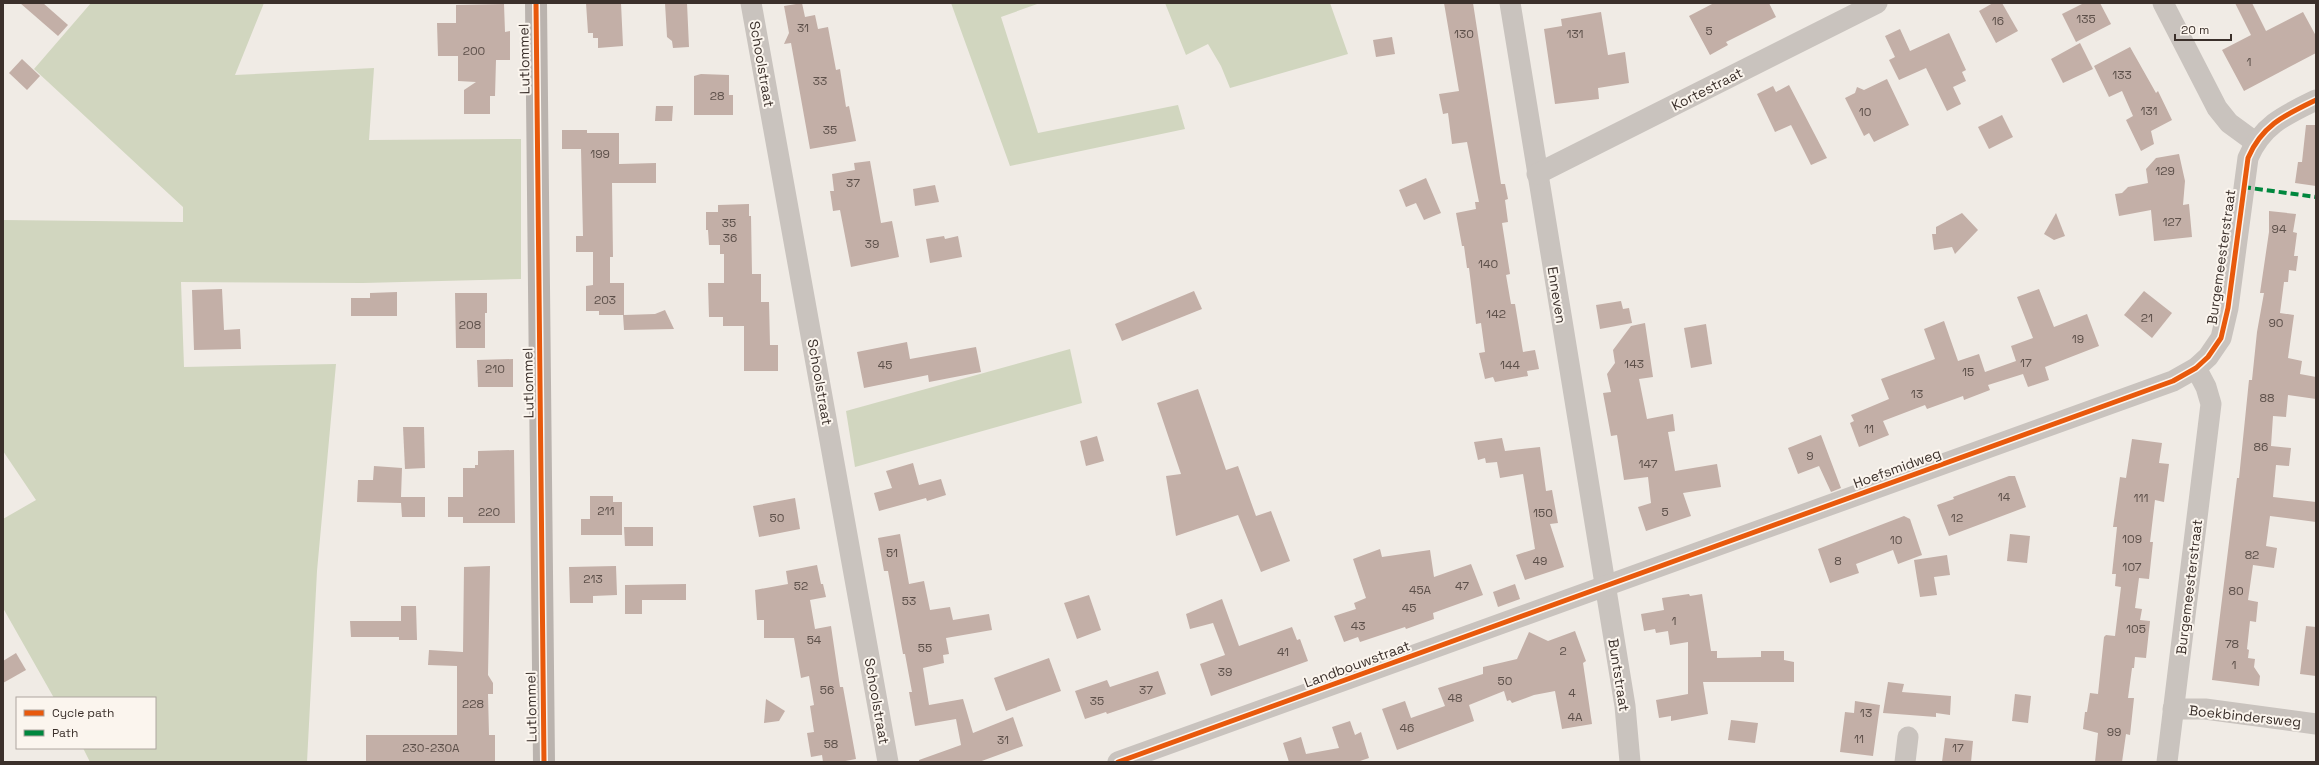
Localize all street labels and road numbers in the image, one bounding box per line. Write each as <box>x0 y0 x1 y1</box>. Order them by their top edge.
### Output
street label: Schoolstraat <box>746 20 778 108</box>
street label: Lutlommel <box>514 24 534 94</box>
street label: Kortestraat <box>1668 63 1746 115</box>
street label: Burgemeesterstraat <box>2203 188 2239 326</box>
street label: Enneven <box>1544 265 1570 325</box>
street label: Schoolstraat <box>804 338 836 426</box>
street label: Lutlommel <box>518 348 538 418</box>
street label: Hoefsmidweg <box>1851 444 1943 492</box>
street label: Burgemeesterstraat <box>2172 518 2206 656</box>
street label: Landbouwstraat <box>1302 636 1412 692</box>
street label: Buntstraat <box>1604 637 1634 713</box>
street label: Schoolstraat <box>861 657 893 745</box>
street label: Lutlommel <box>521 672 541 742</box>
street label: Boekbindersweg <box>2188 701 2302 731</box>

